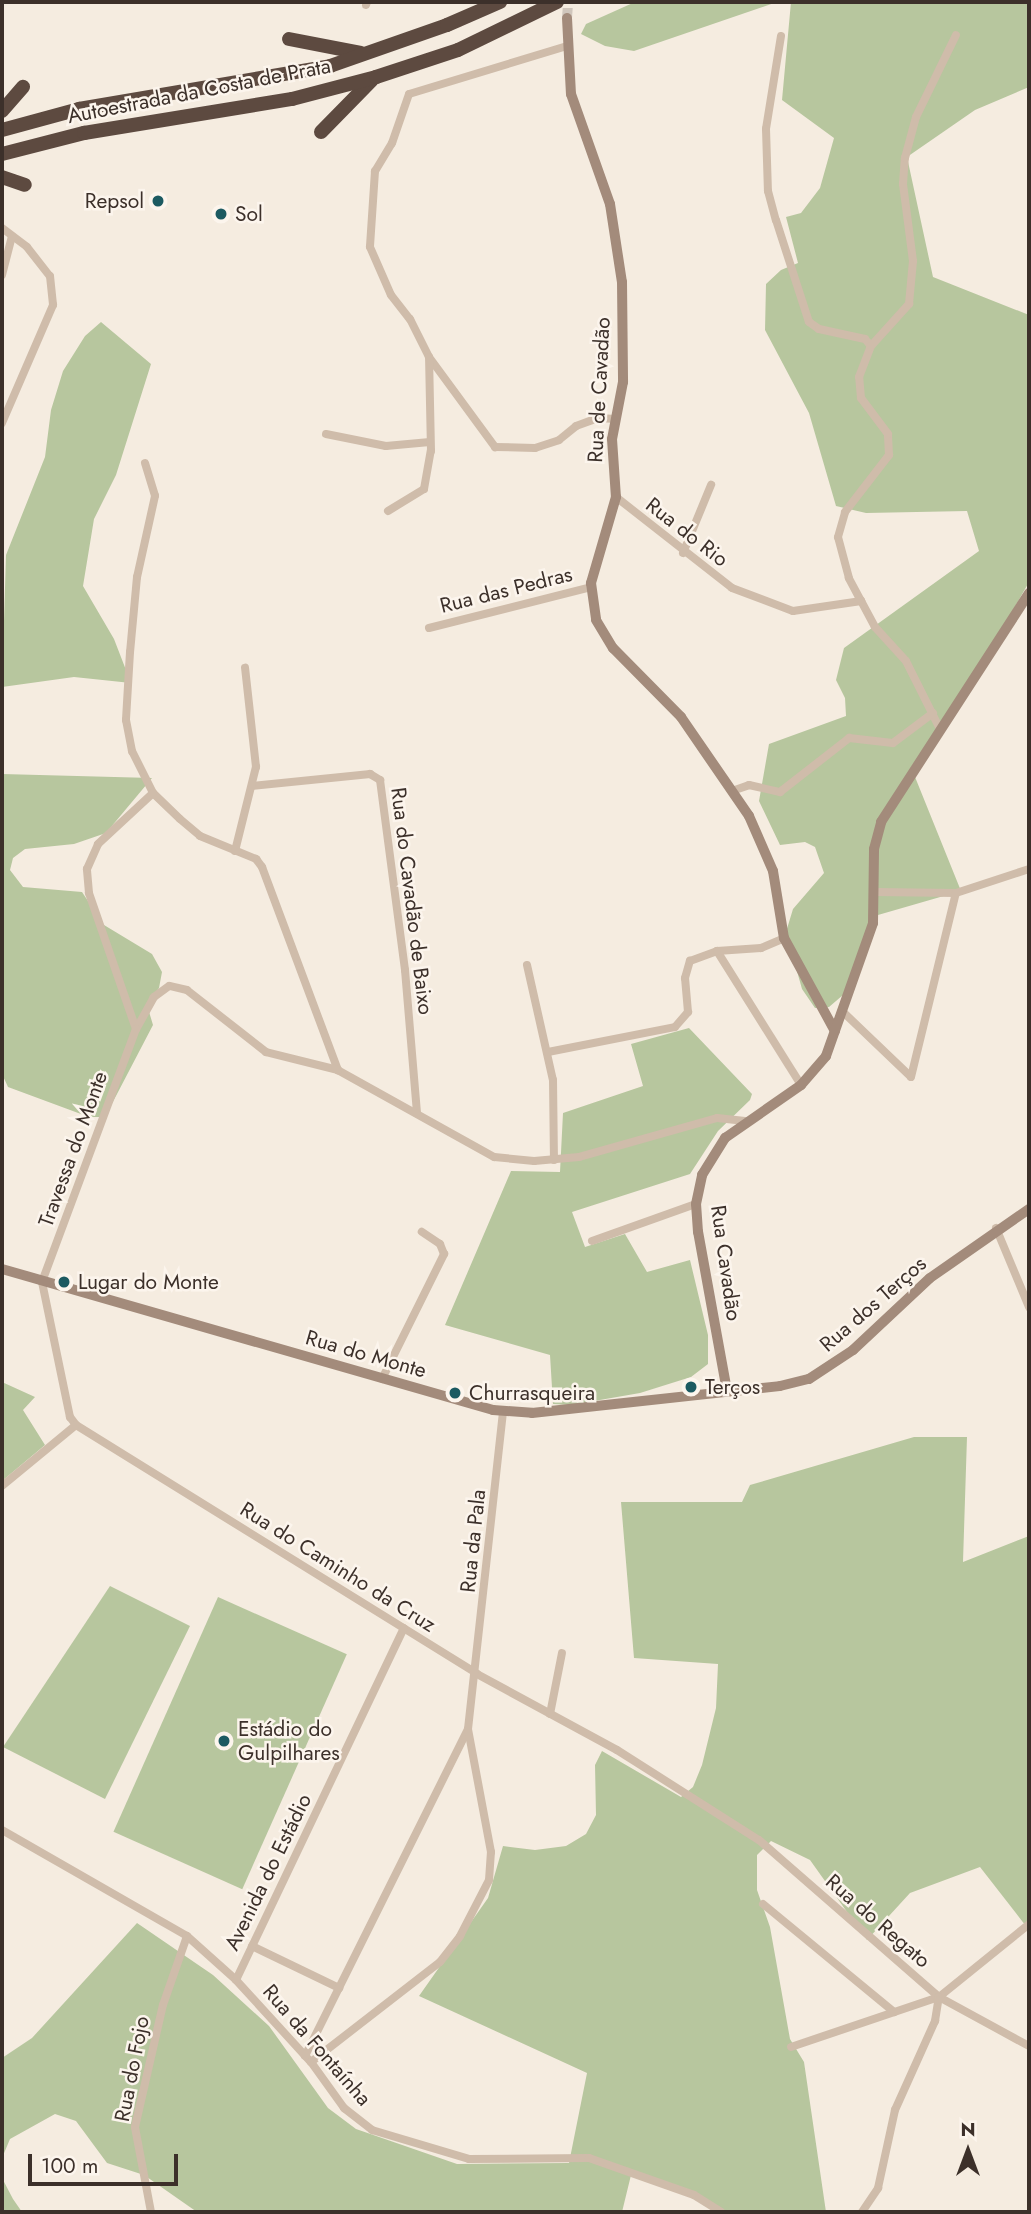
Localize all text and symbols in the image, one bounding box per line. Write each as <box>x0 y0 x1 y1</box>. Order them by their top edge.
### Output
street label: Autoestrada da Costa de Prata <box>65 53 333 129</box>
place label: Repsol <box>85 188 144 214</box>
marker: Repsol <box>150 193 166 209</box>
place label: Sol <box>235 201 263 227</box>
marker: Sol <box>213 206 229 222</box>
street label: Rua de Cavadão <box>583 317 615 463</box>
street label: Rua do Rio <box>641 492 733 572</box>
street label: Rua das Pedras <box>437 561 575 619</box>
street label: Rua do Cavadão de Baixo <box>386 786 438 1016</box>
street label: Travessa do Monte <box>33 1068 113 1230</box>
street label: Rua Cavadão <box>705 1204 747 1322</box>
street label: Rua dos Terços <box>815 1251 931 1357</box>
place label: Lugar do Monte <box>78 1269 219 1295</box>
marker: Lugar do Monte <box>56 1274 72 1290</box>
street label: Rua do Monte <box>303 1325 429 1383</box>
place label: Terços <box>705 1374 760 1400</box>
marker: Terços <box>683 1379 699 1395</box>
place label: Churrasqueira <box>469 1380 595 1406</box>
marker: Churrasqueira <box>447 1385 463 1401</box>
street label: Rua da Pala <box>455 1488 491 1594</box>
street label: Rua do Caminho da Cruz <box>236 1497 440 1637</box>
place label: Estádio do Gulpilhares <box>238 1716 340 1766</box>
marker: Estádio do Gulpilhares <box>216 1733 232 1749</box>
street label: Avenida do Estádio <box>219 1790 317 1954</box>
street label: Rua do Regato <box>821 1869 935 1973</box>
street label: Rua da Fontaínha <box>257 1979 377 2111</box>
street label: Rua do Fojo <box>109 2014 155 2124</box>
north arrow <box>933 2116 1003 2186</box>
text: N <box>960 2116 976 2143</box>
scale bar <box>32 2140 182 2184</box>
text: 100 m <box>41 2151 98 2181</box>

